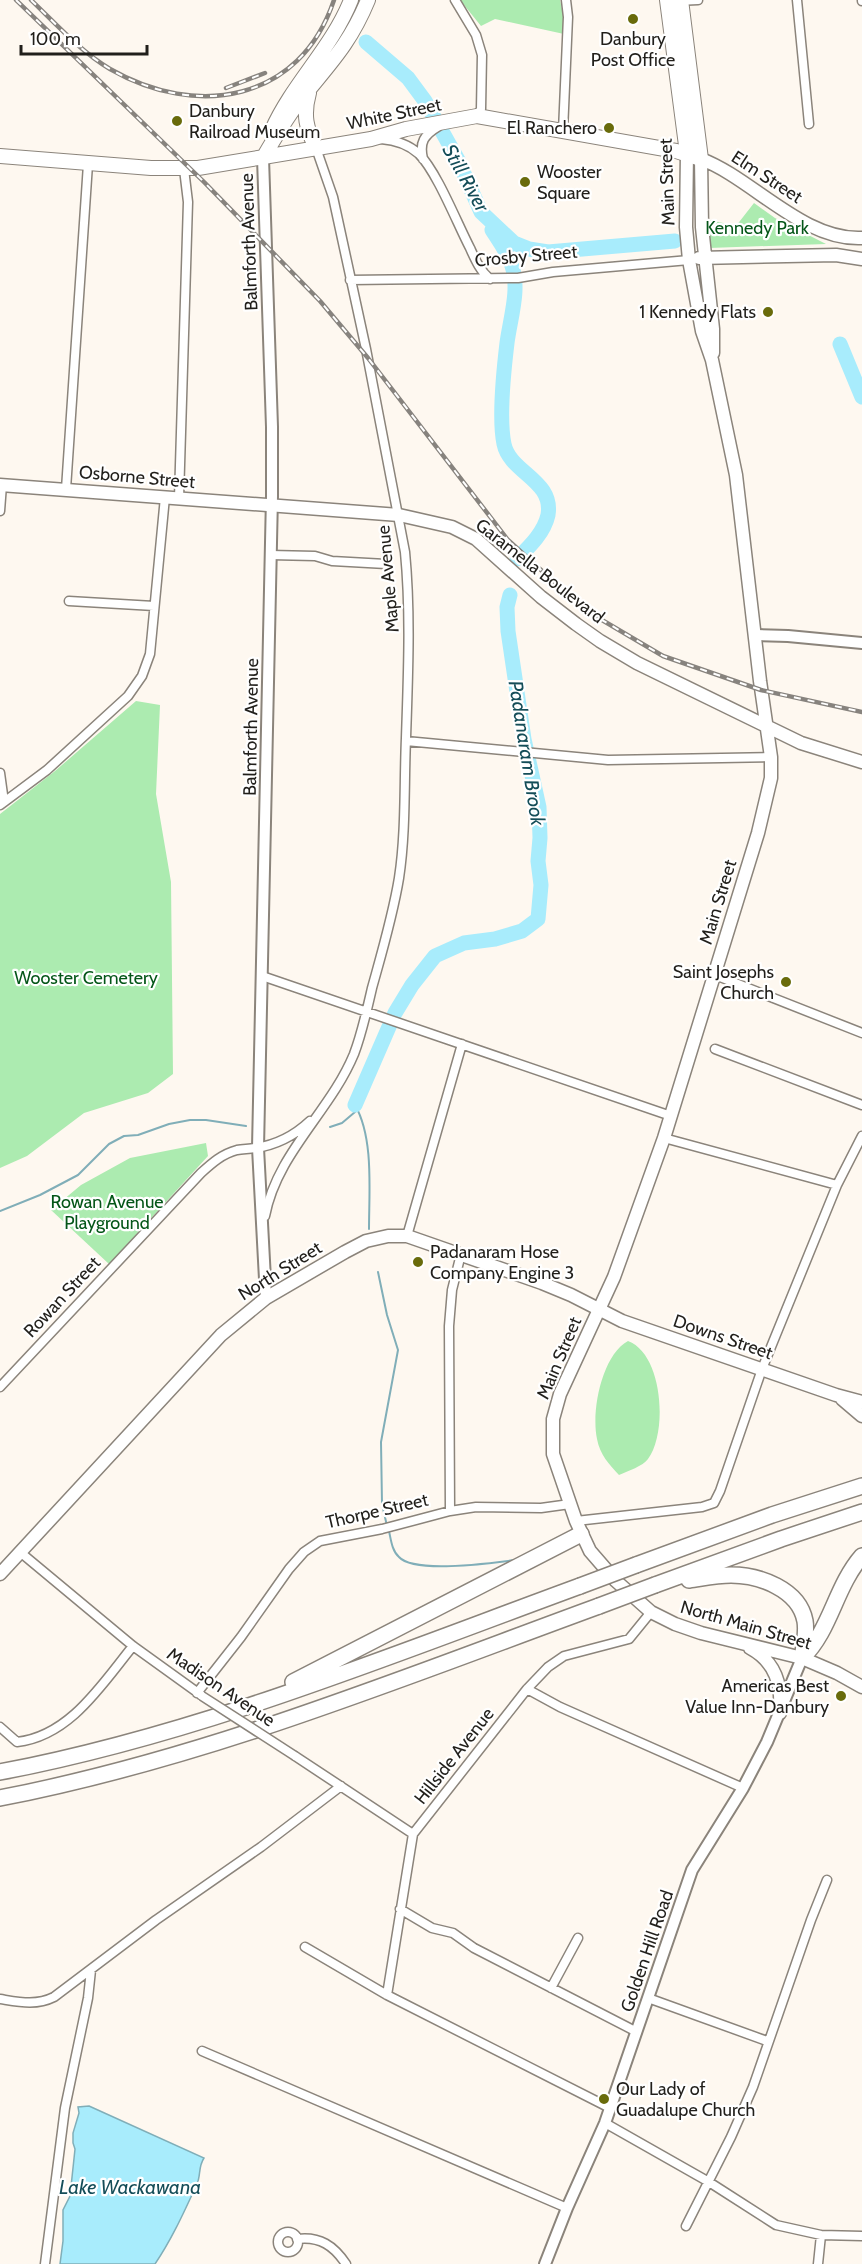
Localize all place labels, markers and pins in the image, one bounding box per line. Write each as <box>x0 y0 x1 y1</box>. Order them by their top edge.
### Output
marker: Danbury Post Office <box>626 12 640 26</box>
place label: Danbury Post Office <box>591 28 675 71</box>
place label: Danbury Railroad Museum <box>189 100 320 143</box>
marker: Danbury Railroad Museum <box>170 114 184 128</box>
place label: El Ranchero <box>507 117 597 139</box>
marker: El Ranchero <box>602 121 616 135</box>
place label: Wooster Square <box>537 161 602 204</box>
marker: Wooster Square <box>518 175 532 189</box>
place label: 1 Kennedy Flats <box>639 301 756 323</box>
marker: 1 Kennedy Flats <box>761 305 775 319</box>
place label: Saint Josephs Church <box>673 961 774 1004</box>
marker: Saint Josephs Church <box>779 975 793 989</box>
place label: Padanaram Hose Company Engine 3 <box>430 1241 574 1284</box>
marker: Padanaram Hose Company Engine 3 <box>411 1255 425 1269</box>
place label: Americas Best Value Inn-Danbury <box>685 1675 829 1718</box>
marker: Americas Best Value Inn-Danbury <box>834 1689 848 1703</box>
place label: Our Lady of Guadalupe Church <box>616 2078 755 2121</box>
marker: Our Lady of Guadalupe Church <box>597 2092 611 2106</box>

